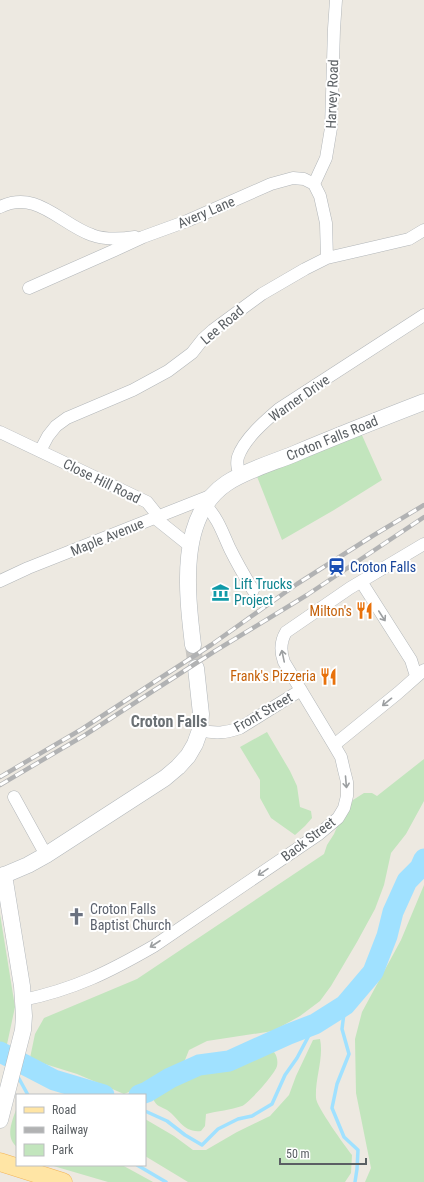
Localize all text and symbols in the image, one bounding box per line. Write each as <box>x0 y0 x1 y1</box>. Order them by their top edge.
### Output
street label: Harvey Road <box>323 59 341 129</box>
street label: Avery Lane <box>175 193 237 231</box>
street label: Lee Road <box>197 302 247 348</box>
street label: Warner Drive <box>266 371 333 425</box>
street label: Croton Falls Road <box>284 412 380 464</box>
street label: Close Hill Road <box>61 455 143 507</box>
street label: Maple Avenue <box>68 515 146 559</box>
station icon: Croton Falls <box>327 557 347 577</box>
place label: Croton Falls <box>350 559 416 575</box>
place label: Lift Trucks Project <box>234 576 292 608</box>
museum icon: Lift Trucks Project <box>211 582 231 602</box>
restaurant icon: Milton's <box>355 601 375 621</box>
place label: Milton's <box>310 603 352 619</box>
one-way arrow <box>379 610 387 622</box>
one-way arrow <box>278 650 286 663</box>
restaurant icon: Frank's Pizzeria <box>319 666 339 686</box>
place label: Frank's Pizzeria <box>230 668 316 684</box>
street label: Front Street <box>231 689 295 735</box>
one-way arrow <box>382 698 393 706</box>
district label: Croton Falls <box>131 712 207 731</box>
one-way arrow <box>342 775 350 788</box>
street label: Back Street <box>278 814 338 864</box>
one-way arrow <box>257 868 269 876</box>
place label: Croton Falls Baptist Church <box>90 901 171 933</box>
church icon: Croton Falls Baptist Church <box>67 907 87 927</box>
one-way arrow <box>150 940 161 948</box>
legend <box>16 1094 146 1166</box>
text: Road <box>52 1103 76 1117</box>
text: Railway <box>52 1123 88 1137</box>
scale bar <box>280 1140 366 1166</box>
text: Park <box>52 1143 74 1157</box>
text: 50 m <box>286 1147 310 1161</box>

